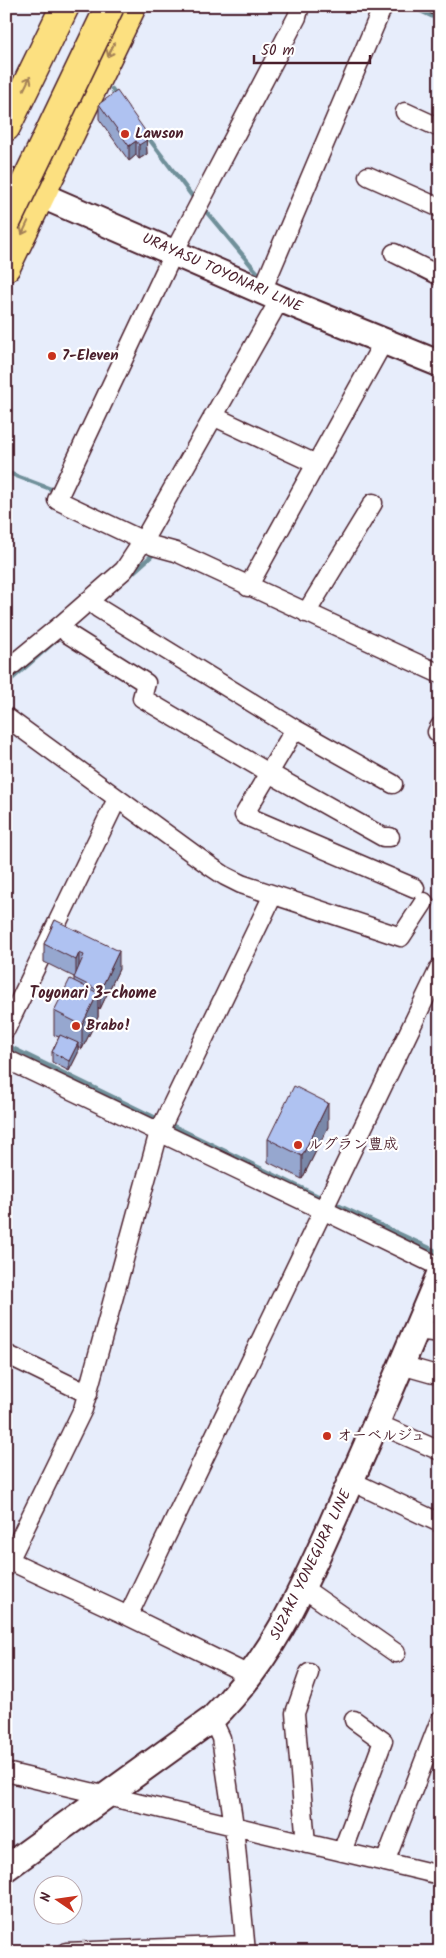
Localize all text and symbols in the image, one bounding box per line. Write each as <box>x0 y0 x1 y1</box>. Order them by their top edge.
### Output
scale bar <box>254 32 370 64</box>
text: 50 m <box>261 39 295 63</box>
one-way arrow <box>106 42 115 57</box>
one-way arrow <box>23 76 33 91</box>
place label: Lawson <box>135 122 184 146</box>
marker: Lawson <box>119 128 131 140</box>
one-way arrow <box>20 220 29 235</box>
street label: URAYASU TOYONARI LINE <box>138 227 307 320</box>
place label: 7-Eleven <box>62 344 119 368</box>
marker: 7-Eleven <box>46 350 58 362</box>
district label: Toyonari 3-chome <box>29 981 157 1006</box>
place label: Brabo! <box>86 1014 131 1038</box>
marker: Brabo! <box>70 1020 82 1032</box>
place label: ルグラン豊成 <box>308 1133 398 1157</box>
marker: ルグラン豊成 <box>292 1139 304 1151</box>
place label: オーベルジュ <box>337 1424 426 1448</box>
marker: オーベルジュ <box>321 1430 333 1442</box>
street label: SUZAKI YONEGURA LINE <box>264 1484 359 1645</box>
north arrow <box>32 1876 82 1926</box>
text: N <box>35 1890 58 1904</box>

